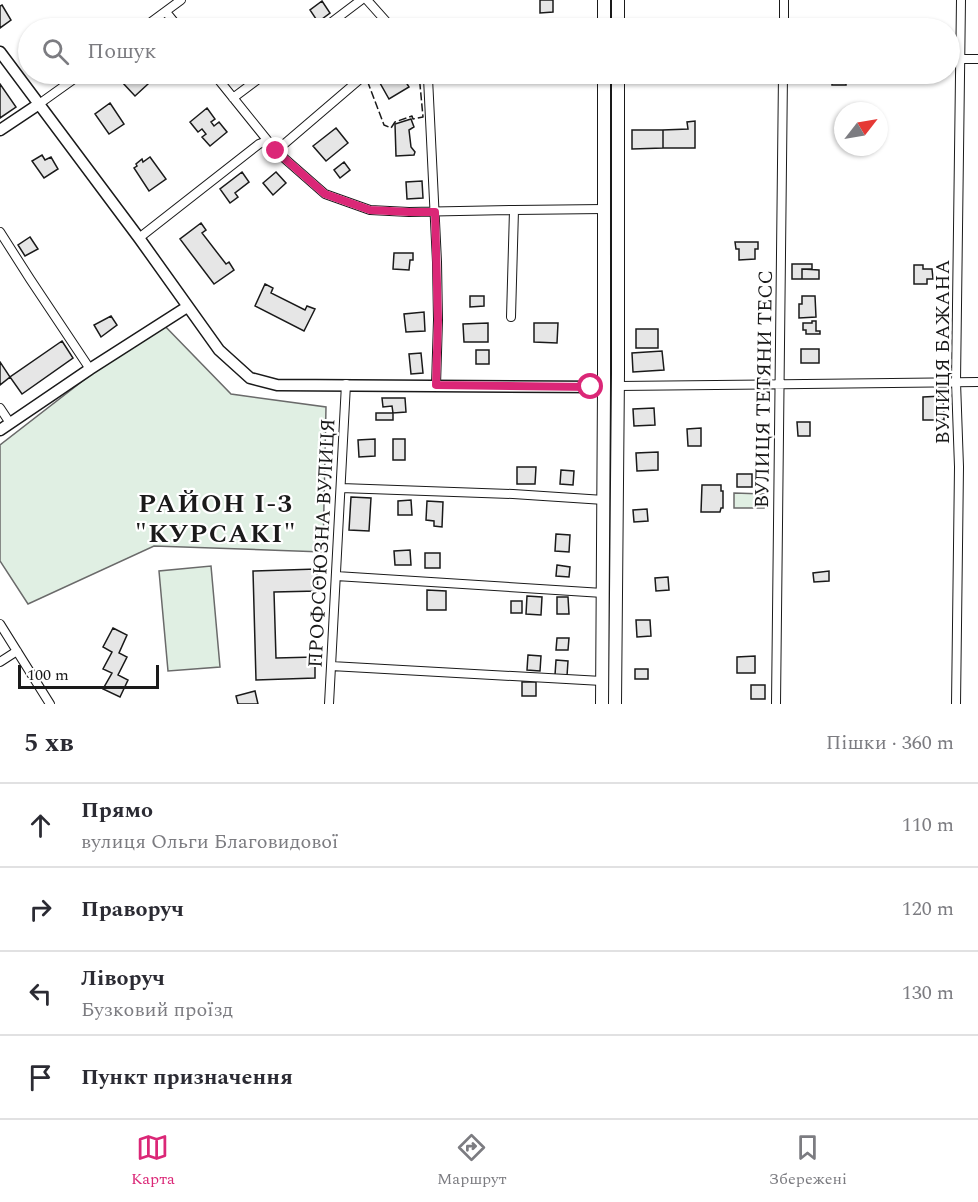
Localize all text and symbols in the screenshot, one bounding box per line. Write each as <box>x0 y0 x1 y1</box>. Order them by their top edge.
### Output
search box <box>18 18 960 84</box>
icon: search <box>39 35 72 68</box>
text: Пошук <box>87 35 157 68</box>
north arrow <box>834 102 888 156</box>
route end <box>262 137 288 163</box>
street label: ВУЛИЦЯ БАЖАНА <box>928 259 958 445</box>
street label: ВУЛИЦЯ ТЕТЯНИ ТЕСС <box>747 270 781 508</box>
route start <box>577 373 603 399</box>
street label: ПРОФСОЮЗНА ВУЛИЦЯ <box>300 418 344 668</box>
district label: РАЙОН І-3 "КУРСАКІ" <box>135 484 297 554</box>
scale bar <box>18 662 159 690</box>
text: 100 m <box>27 663 69 687</box>
text: 5 хв <box>24 723 74 763</box>
text: Пішки · 360 m <box>826 728 954 758</box>
text: Прямо <box>81 794 153 827</box>
icon: ahead <box>24 809 57 842</box>
text: 110 m <box>902 810 954 840</box>
text: вулиця Ольги Благовидової <box>81 827 338 857</box>
icon: right <box>24 893 57 926</box>
text: Праворуч <box>81 893 184 926</box>
text: 120 m <box>902 894 954 924</box>
text: Ліворуч <box>81 962 165 995</box>
icon: left <box>24 977 57 1010</box>
text: 130 m <box>902 978 954 1008</box>
text: Бузковий проїзд <box>81 995 233 1025</box>
icon: arrive <box>24 1061 57 1094</box>
text: Пункт призначення <box>81 1061 293 1094</box>
tab: Карта <box>131 1131 175 1191</box>
tab: Маршрут <box>437 1131 507 1191</box>
tab: Збережені <box>769 1131 847 1191</box>

